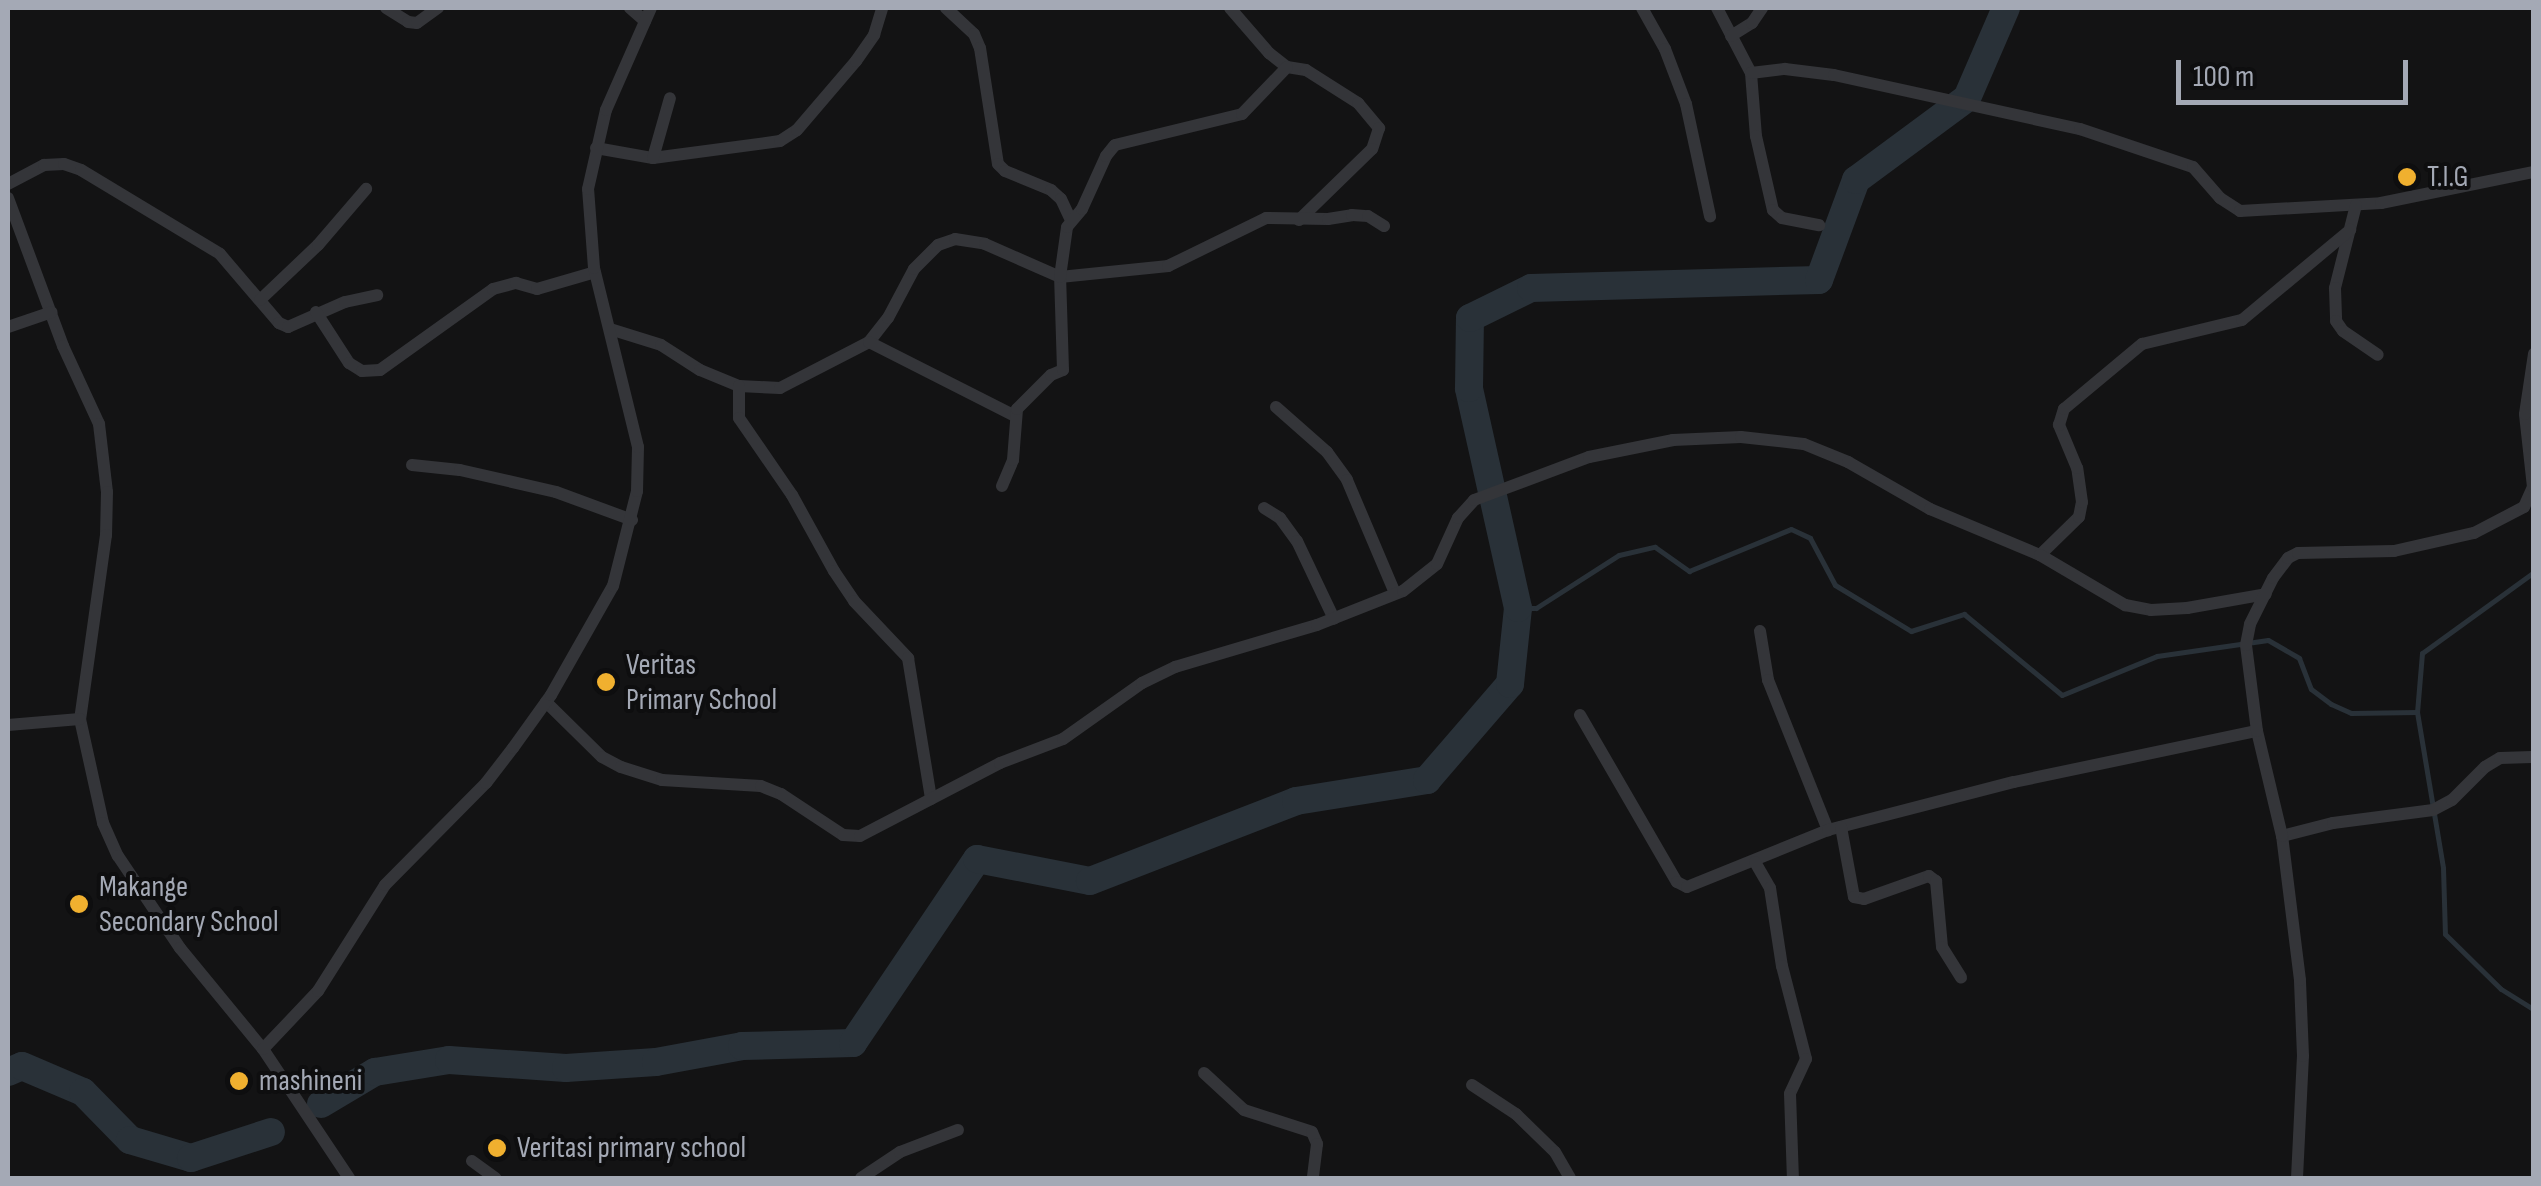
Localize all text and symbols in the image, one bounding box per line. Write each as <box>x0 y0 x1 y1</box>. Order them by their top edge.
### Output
scale bar <box>2181 40 2414 102</box>
text: 100 m <box>2193 59 2254 95</box>
place label: T.I.G <box>2427 159 2468 195</box>
marker: T.I.G <box>2396 166 2418 188</box>
place label: Veritas Primary School <box>626 647 777 718</box>
marker: Veritas Primary School <box>595 671 617 693</box>
place label: Makange Secondary School <box>99 869 278 940</box>
marker: Makange Secondary School <box>68 893 90 915</box>
place label: mashineni <box>259 1063 362 1099</box>
marker: mashineni <box>228 1070 250 1092</box>
place label: Veritasi primary school <box>517 1130 746 1166</box>
marker: Veritasi primary school <box>486 1137 508 1159</box>

